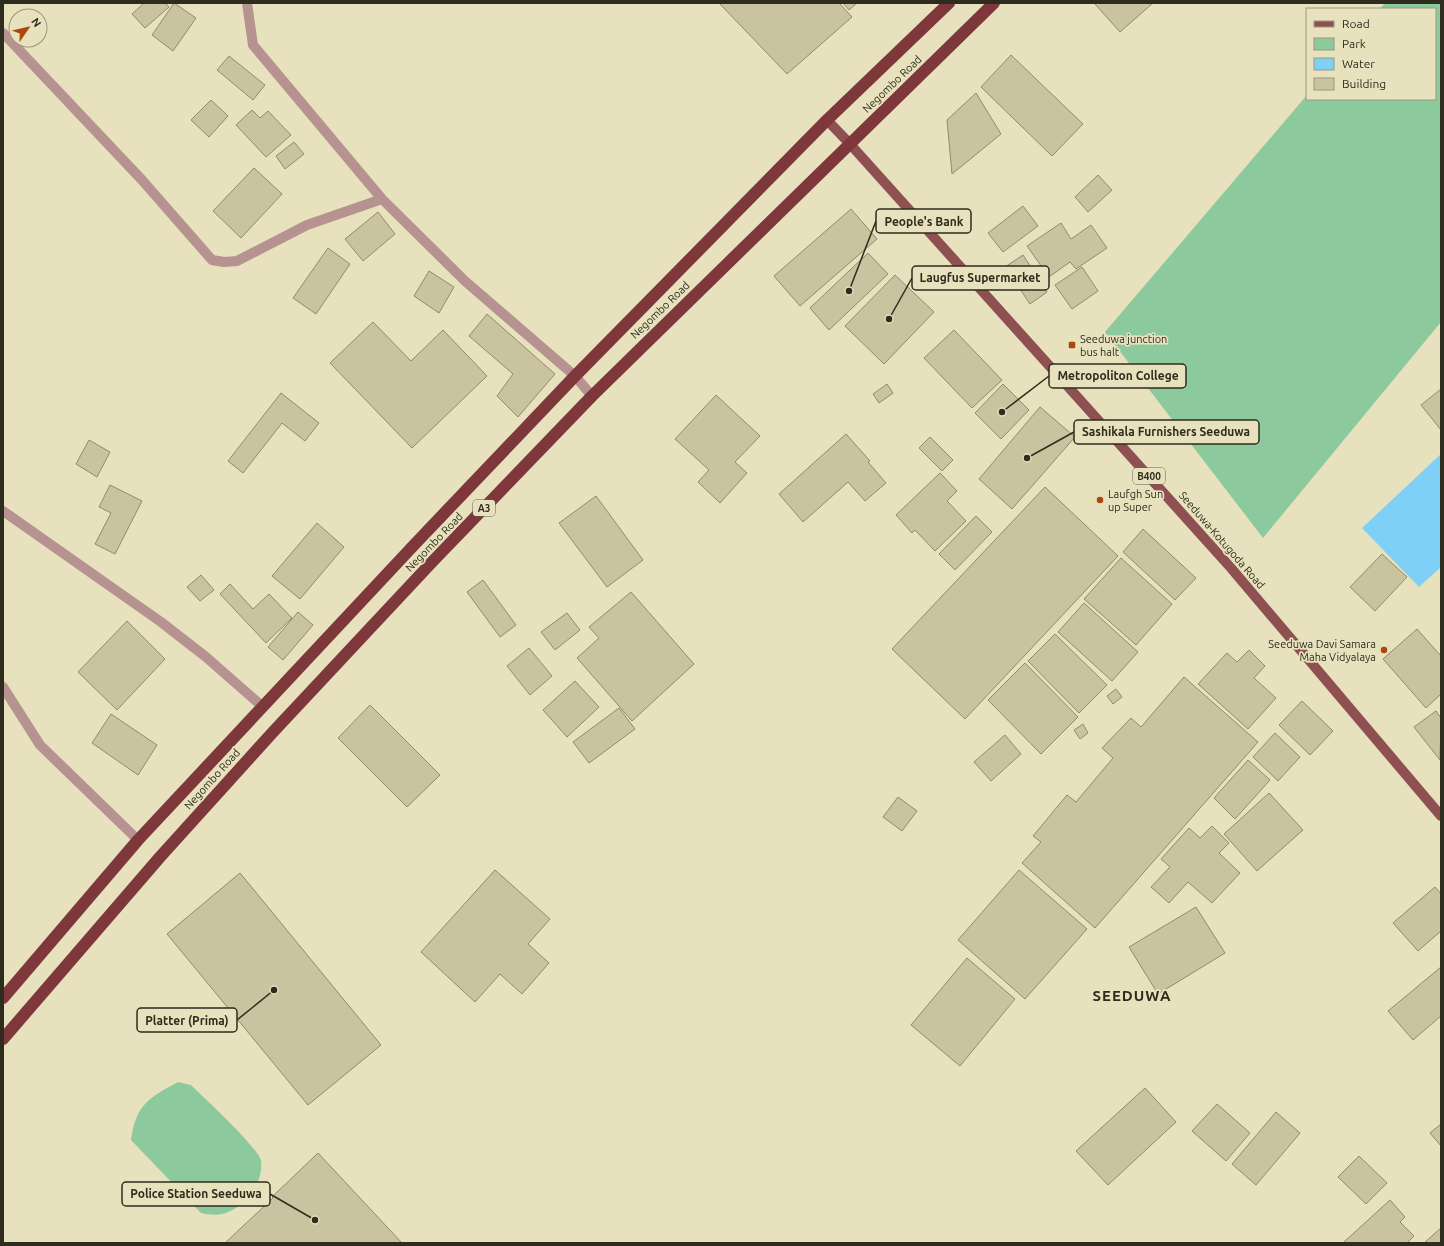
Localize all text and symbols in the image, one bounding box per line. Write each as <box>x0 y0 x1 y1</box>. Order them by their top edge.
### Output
north arrow <box>8 8 48 48</box>
legend <box>1306 8 1436 100</box>
text: N <box>29 16 44 29</box>
text: Road <box>1342 17 1370 30</box>
text: Park <box>1342 37 1366 50</box>
street label: Negombo Road <box>860 53 924 115</box>
text: Water <box>1342 57 1375 70</box>
text: Building <box>1342 77 1386 90</box>
callout: People's Bank <box>876 209 971 233</box>
text: People's Bank <box>885 215 964 228</box>
callout: Laugfus Supermarket <box>912 266 1049 290</box>
text: Laugfus Supermarket <box>920 271 1040 284</box>
street label: Negombo Road <box>628 279 692 341</box>
place label: Seeduwa junction bus halt <box>1080 333 1167 358</box>
marker: Seeduwa junction bus halt <box>1067 340 1077 350</box>
callout: Metropoliton College <box>1049 364 1186 388</box>
text: Metropoliton College <box>1057 369 1179 382</box>
callout: Sashikala Furnishers Seeduwa <box>1074 420 1259 444</box>
text: Sashikala Furnishers Seeduwa <box>1082 425 1250 438</box>
road number: B400 <box>1133 468 1165 484</box>
place label: Laufgh Sun up Super <box>1108 488 1163 513</box>
street label: Seeduwa-Kotugoda Road <box>1177 489 1267 591</box>
marker: Laufgh Sun up Super <box>1095 495 1105 505</box>
road number: A3 <box>473 500 495 516</box>
street label: Negombo Road <box>403 510 465 574</box>
place label: Seeduwa Davi Samara Maha Vidyalaya <box>1268 638 1376 663</box>
marker: Seeduwa Davi Samara Maha Vidyalaya <box>1379 645 1389 655</box>
street label: Negombo Road <box>182 746 242 812</box>
district label: SEEDUWA <box>1092 987 1172 1004</box>
callout: Platter (Prima) <box>137 1008 237 1032</box>
text: Platter (Prima) <box>145 1014 229 1028</box>
callout: Police Station Seeduwa <box>122 1182 270 1206</box>
text: Police Station Seeduwa <box>130 1187 262 1200</box>

